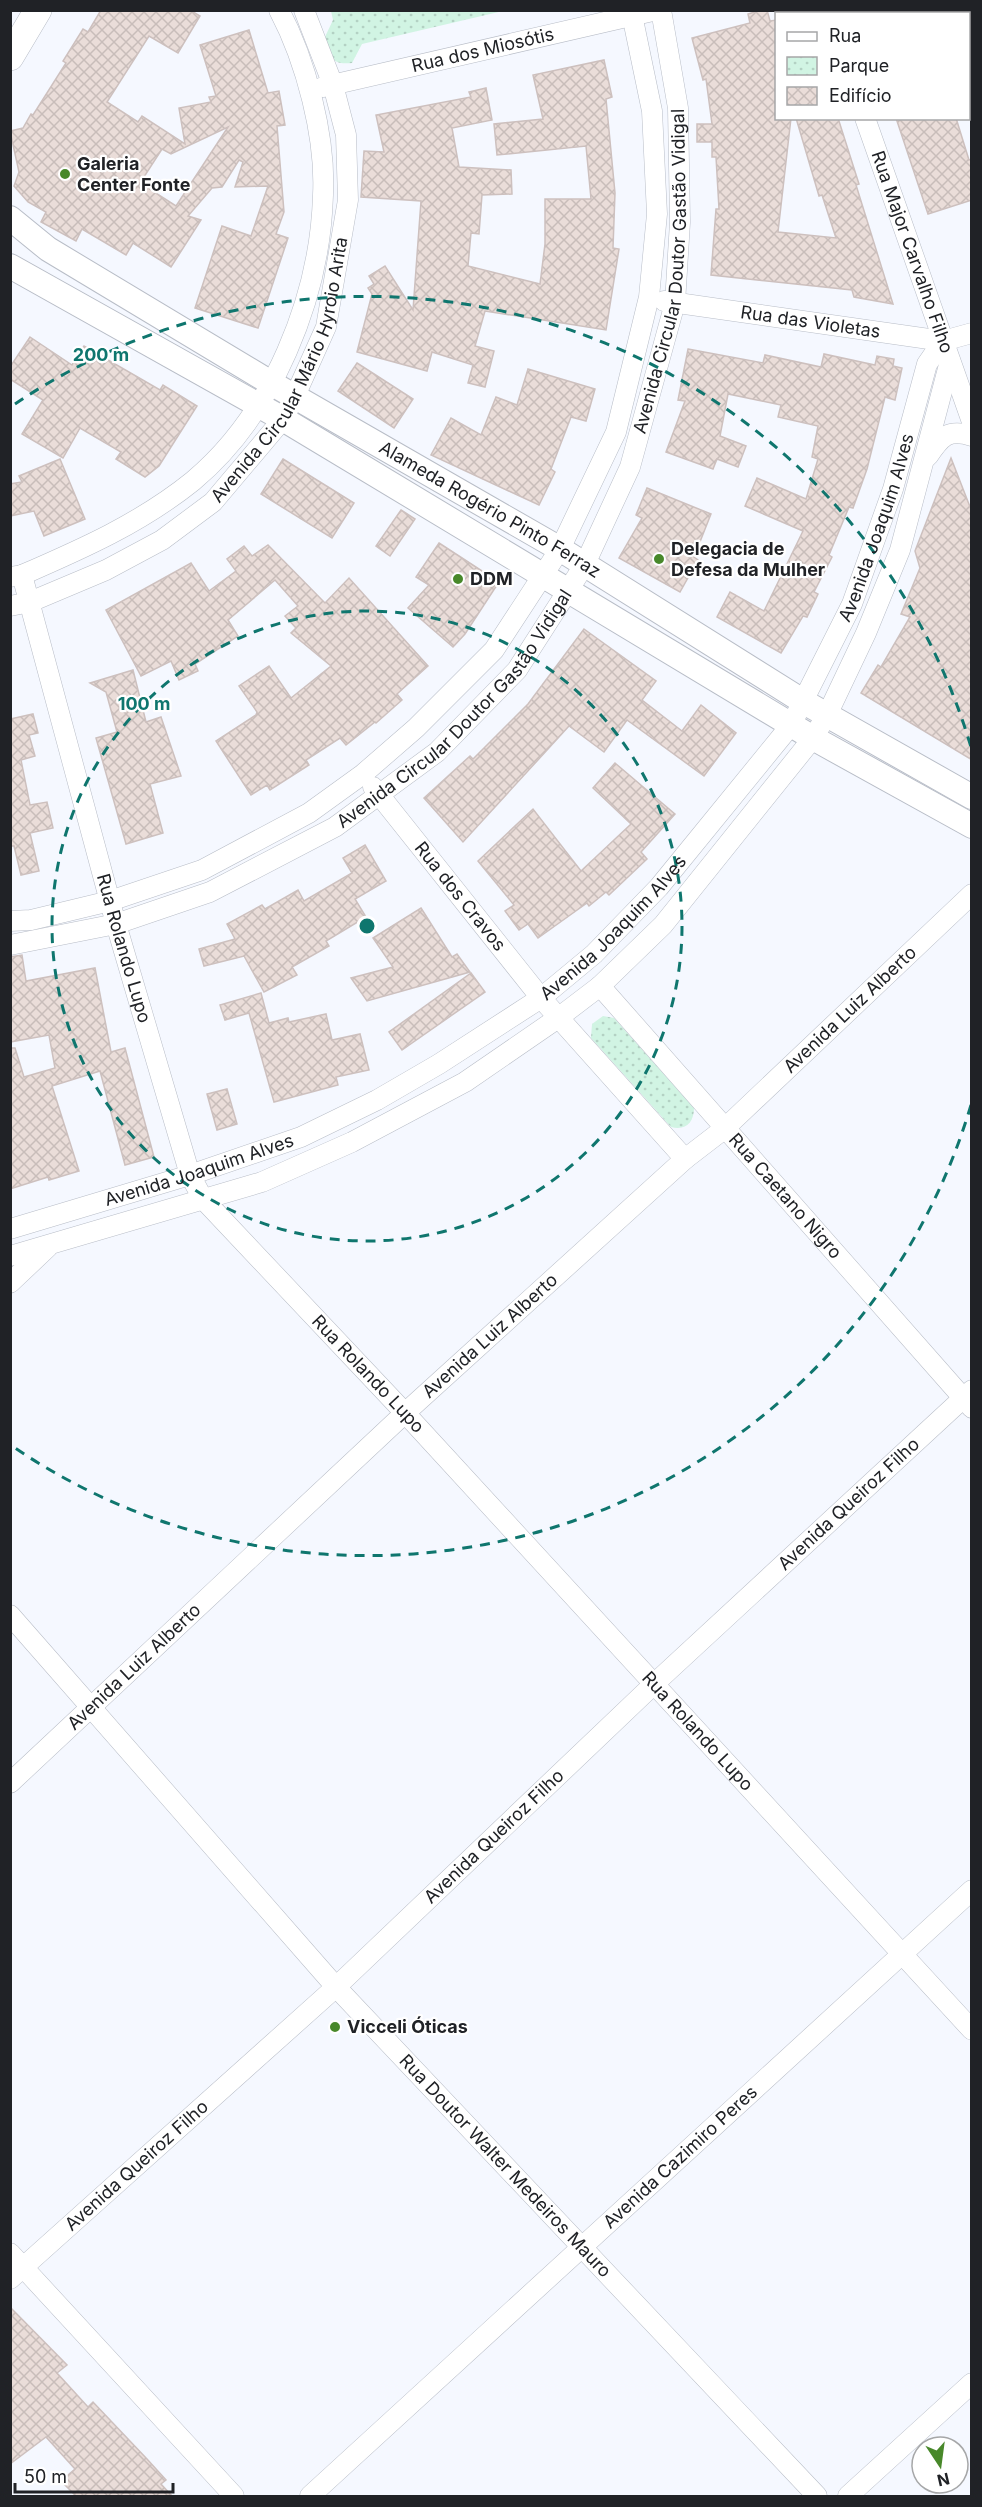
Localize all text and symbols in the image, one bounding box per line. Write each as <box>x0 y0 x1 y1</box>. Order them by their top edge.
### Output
legend <box>775 12 970 120</box>
street label: Rua dos Miosótis <box>410 23 556 76</box>
text: Rua <box>829 25 861 46</box>
text: Parque <box>829 55 889 76</box>
text: Edifício <box>829 85 892 106</box>
street label: Avenida Circular Doutor Gastão Vidigal <box>629 109 690 436</box>
street label: Rua Major Carvalho Filho <box>867 148 958 356</box>
place label: Galeria Center Fonte <box>77 153 191 195</box>
marker: Galeria Center Fonte <box>58 167 72 181</box>
street label: Avenida Circular Mário Hyroio Arita <box>206 235 351 506</box>
street label: Rua das Violetas <box>739 301 882 342</box>
text: 200 m <box>73 344 129 365</box>
street label: Avenida Joaquim Alves <box>834 431 918 625</box>
street label: Alameda Rogério Pinto Ferraz <box>376 436 605 582</box>
place label: Delegacia de Defesa da Mulher <box>671 538 825 580</box>
marker: Delegacia de Defesa da Mulher <box>652 552 666 566</box>
place label: DDM <box>470 568 513 589</box>
marker: DDM <box>451 572 465 586</box>
street label: Avenida Circular Doutor Gastão Vidigal <box>333 586 576 832</box>
text: 100 m <box>118 693 170 714</box>
street label: Rua dos Cravos <box>411 837 510 955</box>
street label: Avenida Joaquim Alves <box>536 851 690 1004</box>
street label: Rua Rolando Lupo <box>93 871 156 1025</box>
centre of rings <box>357 916 377 936</box>
street label: Avenida Luiz Alberto <box>779 942 920 1077</box>
street label: Avenida Joaquim Alves <box>102 1129 296 1210</box>
street label: Rua Caetano Nigro <box>725 1129 846 1263</box>
street label: Avenida Luiz Alberto <box>418 1269 561 1402</box>
street label: Rua Rolando Lupo <box>308 1310 429 1437</box>
street label: Avenida Queiroz Filho <box>773 1433 923 1574</box>
street label: Avenida Luiz Alberto <box>63 1599 205 1734</box>
street label: Rua Rolando Lupo <box>638 1667 758 1795</box>
street label: Avenida Queiroz Filho <box>420 1765 568 1907</box>
place label: Vicceli Óticas <box>347 2016 468 2037</box>
marker: Vicceli Óticas <box>328 2020 342 2034</box>
street label: Rua Doutor Walter Medeiros Mauro <box>395 2050 616 2281</box>
street label: Avenida Cazimiro Peres <box>599 2081 761 2232</box>
street label: Avenida Queiroz Filho <box>60 2096 212 2235</box>
north arrow <box>910 2435 970 2495</box>
scale bar <box>15 2456 172 2494</box>
text: 50 m <box>24 2466 67 2487</box>
text: N <box>935 2468 952 2491</box>

